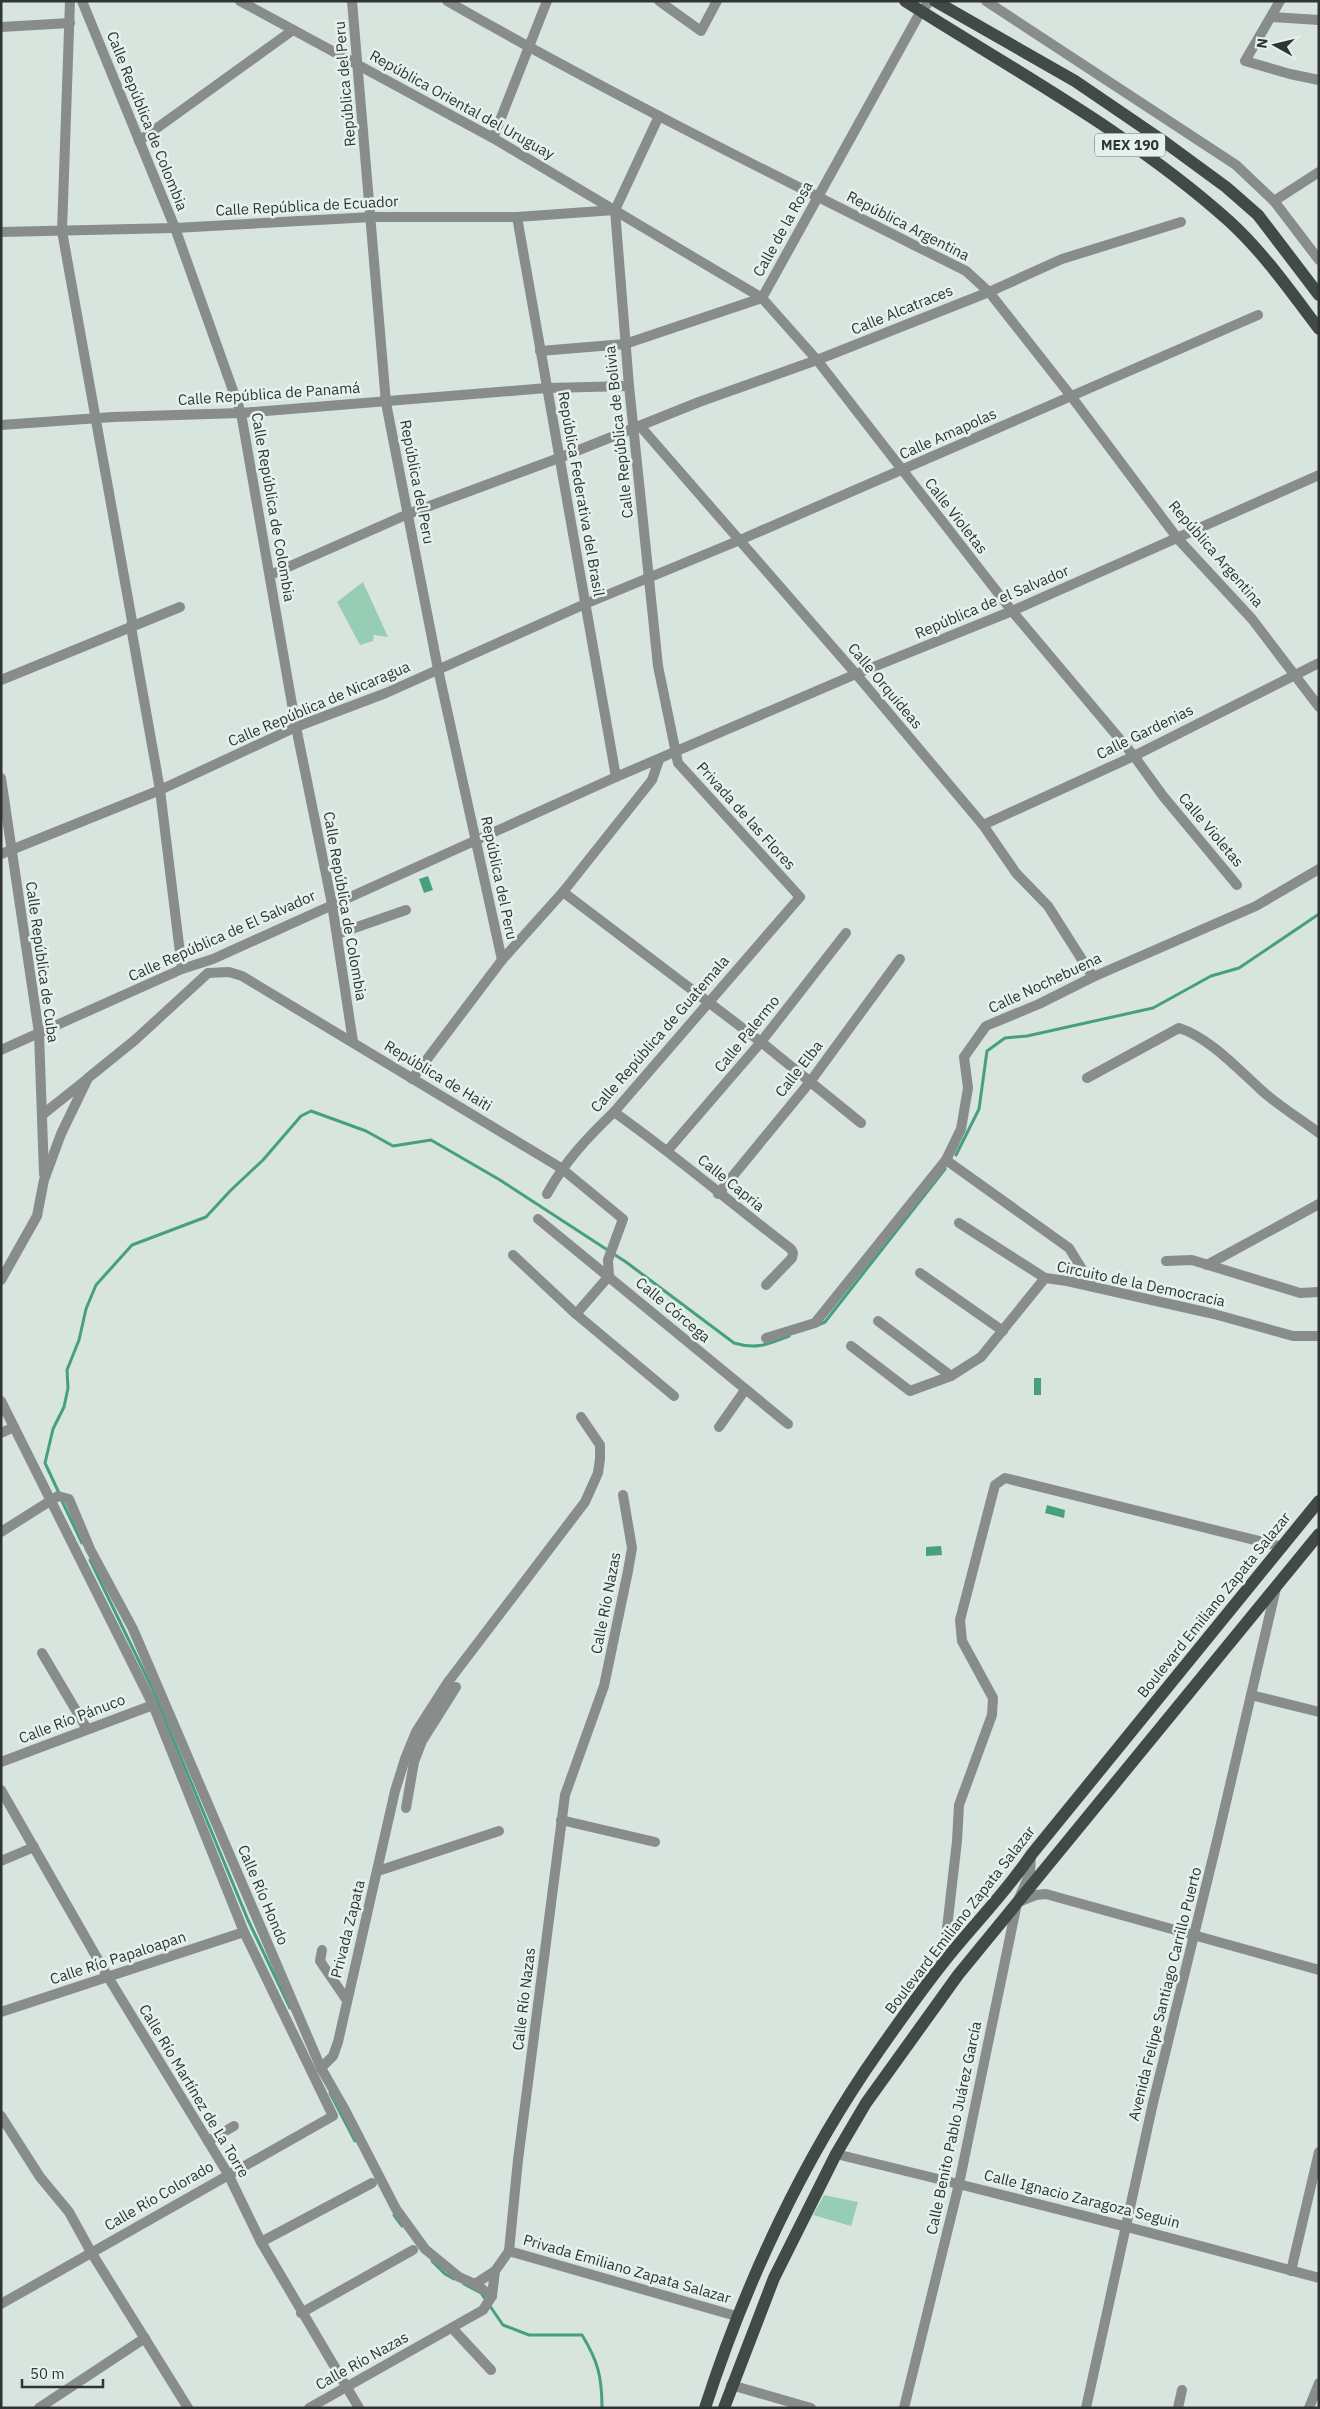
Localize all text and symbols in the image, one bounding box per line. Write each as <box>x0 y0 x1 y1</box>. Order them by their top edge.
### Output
street label: República del Peru <box>330 20 359 148</box>
north arrow <box>1250 20 1300 70</box>
street label: Calle República de Colombia <box>103 28 192 213</box>
text: N <box>1253 37 1272 49</box>
street label: República Oriental del Uruguay <box>366 46 558 164</box>
road number: MEX 190 <box>1095 134 1165 156</box>
street label: Calle de la Rosa <box>748 178 817 280</box>
street label: República Argentina <box>844 186 973 265</box>
street label: Calle República de Ecuador <box>215 191 400 220</box>
street label: Calle Alcatraces <box>848 280 956 339</box>
street label: Calle República de Bolivia <box>600 345 637 519</box>
street label: Calle República de Panamá <box>177 378 361 409</box>
street label: República Federativa del Brasil <box>554 390 609 598</box>
street label: Calle Amapolas <box>896 404 999 463</box>
street label: Calle República de Colombia <box>247 411 300 603</box>
street label: República del Peru <box>396 418 439 546</box>
street label: Calle Violetas <box>921 474 992 558</box>
street label: República Argentina <box>1165 496 1268 611</box>
street label: República de el Salvador <box>912 560 1072 643</box>
street label: Calle Orquídeas <box>844 639 927 733</box>
street label: Calle República de Nicaragua <box>225 657 413 751</box>
street label: Calle Gardenias <box>1093 700 1196 763</box>
street label: Privada de las Flores <box>693 758 800 874</box>
street label: Calle Violetas <box>1175 789 1248 871</box>
street label: Calle República de Colombia <box>319 810 372 1002</box>
street label: República del Peru <box>477 814 522 942</box>
street label: Calle República de Cuba <box>22 880 63 1044</box>
street label: Calle República de El Salvador <box>125 885 319 986</box>
street label: Calle Nochebuena <box>985 948 1104 1017</box>
street label: Calle República de Guatemala <box>586 951 733 1116</box>
street label: Calle Palermo <box>710 991 783 1076</box>
street label: República de Haiti <box>381 1036 496 1115</box>
street label: Calle Elba <box>771 1037 827 1101</box>
street label: Calle Capria <box>694 1150 769 1215</box>
street label: Circuito de la Democracia <box>1055 1256 1227 1311</box>
street label: Calle Córcega <box>632 1273 715 1346</box>
street label: Boulevard Emiliano Zapata Salazar <box>1133 1508 1295 1701</box>
street label: Calle Río Nazas <box>586 1550 625 1655</box>
street label: Calle Río Pánuco <box>16 1690 128 1748</box>
street label: Boulevard Emiliano Zapata Salazar <box>880 1822 1039 2017</box>
street label: Calle Río Hondo <box>234 1842 293 1948</box>
street label: Avenida Felipe Santiago Carrillo Puerto <box>1124 1865 1205 2123</box>
street label: Privada Zapata <box>326 1878 369 1980</box>
street label: Calle Río Papaloapan <box>47 1927 188 1988</box>
street label: Calle Río Nazas <box>508 1946 539 2051</box>
street label: Calle Río Martínez de La Torre <box>135 2001 254 2181</box>
street label: Calle Benito Pablo Juárez García <box>922 2019 985 2236</box>
street label: Calle Río Colorado <box>101 2157 217 2235</box>
street label: Calle Ignacio Zaragoza Seguin <box>982 2165 1182 2232</box>
street label: Privada Emiliano Zapata Salazar <box>521 2230 734 2307</box>
street label: Calle Río Nazas <box>312 2327 412 2394</box>
scale bar <box>22 2356 104 2388</box>
text: 50 m <box>30 2364 65 2383</box>

